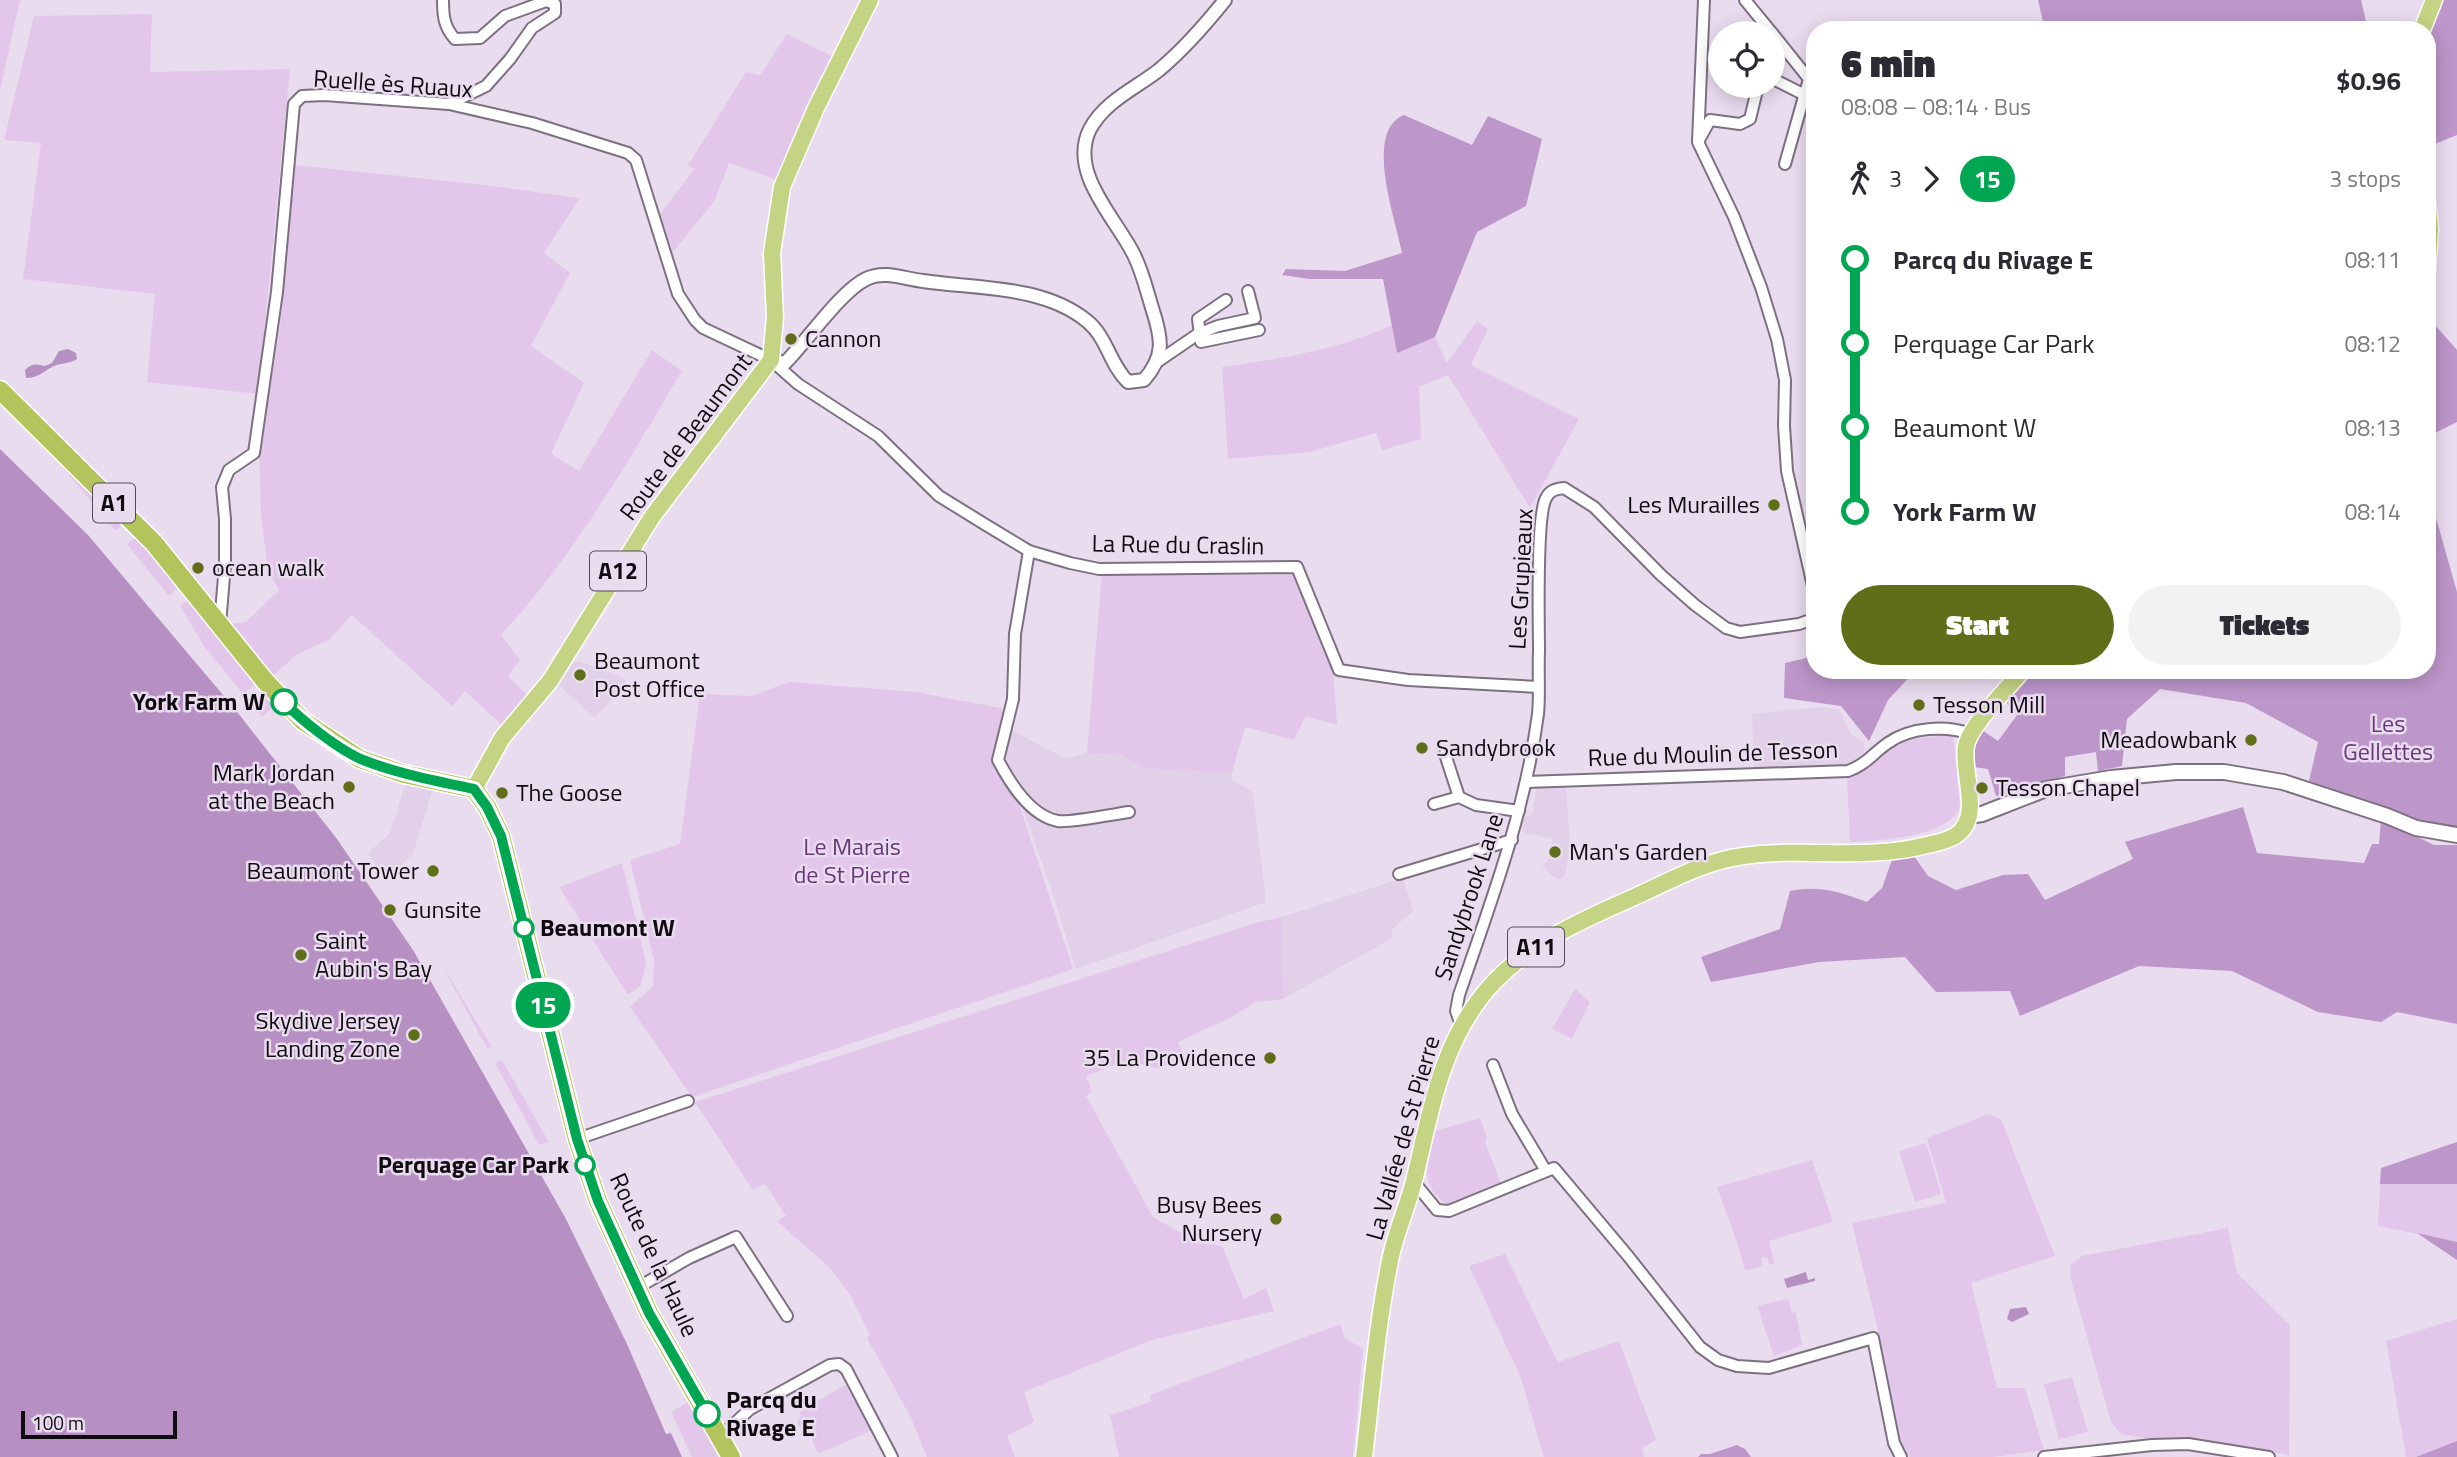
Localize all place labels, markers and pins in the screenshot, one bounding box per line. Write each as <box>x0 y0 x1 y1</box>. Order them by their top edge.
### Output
place label: Cannon <box>805 320 881 356</box>
marker: Cannon <box>783 331 799 347</box>
place label: Les Murailles <box>1627 486 1760 522</box>
marker: Les Murailles <box>1766 497 1782 513</box>
place label: ocean walk <box>212 549 325 585</box>
marker: ocean walk <box>190 560 206 576</box>
place label: Beaumont Post Office <box>594 642 705 706</box>
marker: Beaumont Post Office <box>572 667 588 683</box>
place label: York Farm W <box>133 683 265 719</box>
place label: Tesson Mill <box>1933 686 2045 722</box>
marker: York Farm W <box>271 689 297 715</box>
marker: Tesson Mill <box>1911 697 1927 713</box>
place label: Meadowbank <box>2100 721 2237 757</box>
place label: Sandybrook <box>1436 729 1556 765</box>
marker: Meadowbank <box>2243 732 2259 748</box>
marker: Sandybrook <box>1414 740 1430 756</box>
place label: Mark Jordan at the Beach <box>208 754 335 818</box>
place label: Tesson Chapel <box>1996 769 2140 805</box>
place label: The Goose <box>516 774 622 810</box>
marker: Mark Jordan at the Beach <box>341 779 357 795</box>
marker: Tesson Chapel <box>1974 780 1990 796</box>
marker: The Goose <box>494 785 510 801</box>
place label: Man's Garden <box>1569 833 1708 869</box>
marker: Man's Garden <box>1547 844 1563 860</box>
place label: Beaumont Tower <box>246 852 419 888</box>
marker: Beaumont Tower <box>425 863 441 879</box>
place label: Gunsite <box>404 891 481 927</box>
marker: Gunsite <box>382 902 398 918</box>
place label: Beaumont W <box>540 909 675 945</box>
marker: Beaumont W <box>514 918 534 938</box>
place label: Saint Aubin's Bay <box>315 922 433 986</box>
marker: Saint Aubin's Bay <box>293 947 309 963</box>
place label: Skydive Jersey Landing Zone <box>256 1002 400 1066</box>
marker: Skydive Jersey Landing Zone <box>406 1027 422 1043</box>
place label: 35 La Providence <box>1083 1039 1256 1075</box>
marker: 35 La Providence <box>1262 1050 1278 1066</box>
place label: Perquage Car Park <box>378 1146 570 1182</box>
marker: Perquage Car Park <box>575 1155 595 1175</box>
place label: Busy Bees Nursery <box>1156 1186 1262 1250</box>
marker: Busy Bees Nursery <box>1268 1211 1284 1227</box>
place label: Parcq du Rivage E <box>726 1381 817 1445</box>
marker: Parcq du Rivage E <box>694 1401 720 1427</box>

